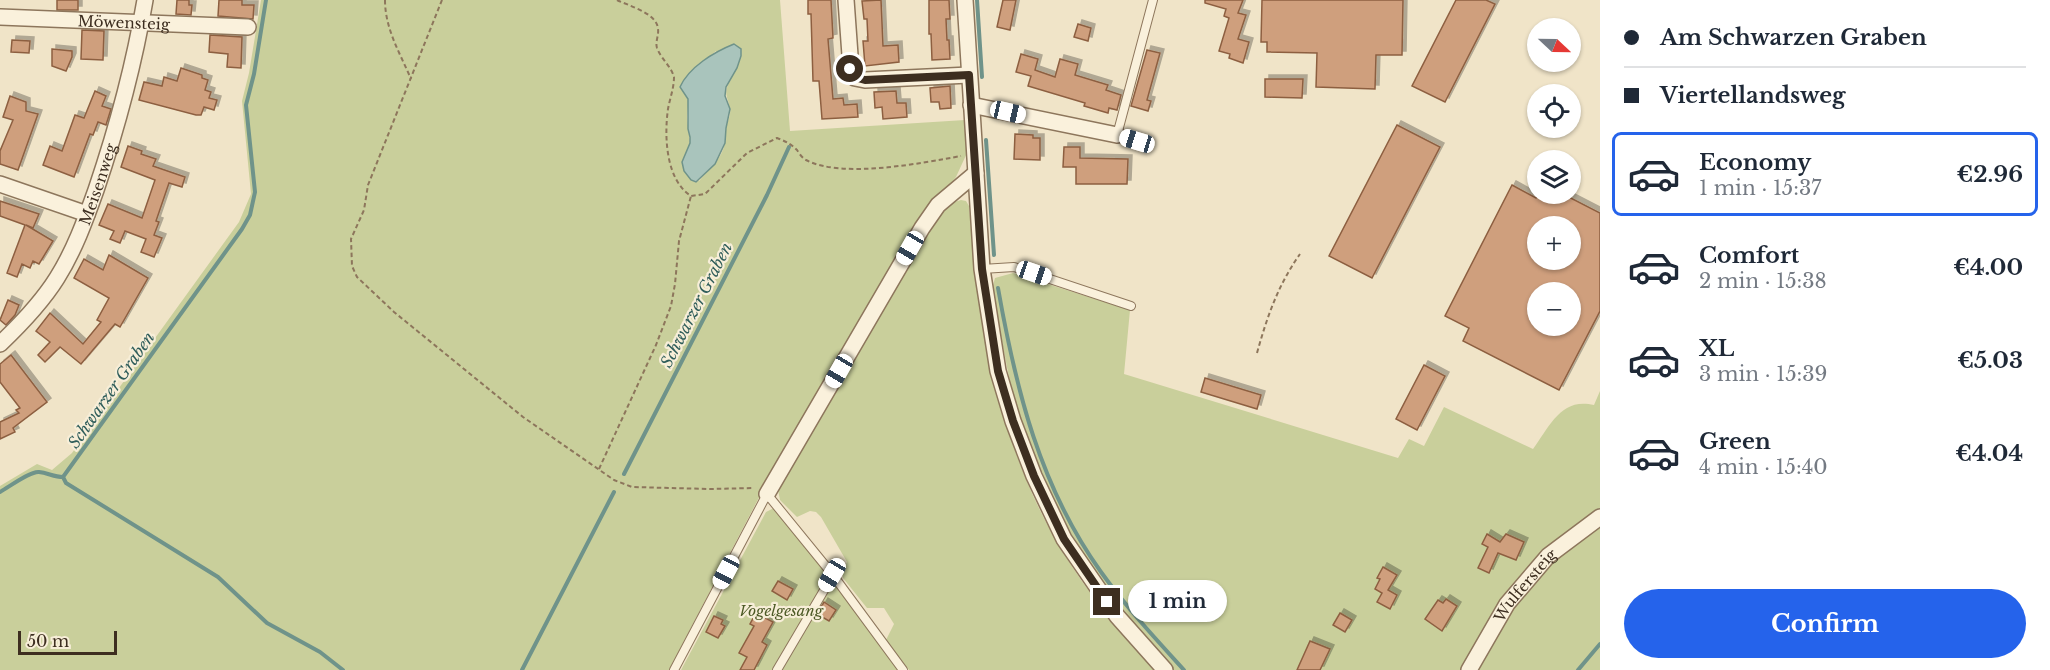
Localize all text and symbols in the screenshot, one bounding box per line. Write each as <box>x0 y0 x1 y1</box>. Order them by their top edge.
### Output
street label: Möwensteig <box>77 11 171 33</box>
north arrow <box>1527 18 1581 72</box>
map controls <box>1527 18 1581 336</box>
text: Am Schwarzen Graben <box>1660 24 1927 51</box>
route start <box>836 55 863 82</box>
text: Viertellandsweg <box>1660 82 1845 109</box>
button: locate <box>1527 84 1581 138</box>
car <box>988 99 1028 125</box>
car <box>1117 127 1157 155</box>
street label: Meisenweg <box>74 140 120 228</box>
icon: car <box>1627 147 1681 201</box>
text: Economy <box>1699 149 1811 176</box>
button: layers <box>1527 150 1581 204</box>
text: €2.96 <box>1957 161 2023 188</box>
text: 1 min · 15:37 <box>1699 176 1821 200</box>
button: + <box>1527 216 1581 270</box>
car <box>893 228 927 268</box>
water label: Schwarzer Graben <box>656 239 736 371</box>
icon: car <box>1627 240 1681 294</box>
text: Comfort <box>1699 242 1799 269</box>
text: €4.00 <box>1953 254 2023 281</box>
car <box>1014 259 1054 287</box>
text: 2 min · 15:38 <box>1699 269 1827 293</box>
button: − <box>1527 282 1581 336</box>
water label: Schwarzer Graben <box>63 328 159 452</box>
icon: car <box>1627 333 1681 387</box>
text: XL <box>1699 335 1734 362</box>
text: €5.03 <box>1957 347 2023 374</box>
car <box>822 351 856 391</box>
text: 3 min · 15:39 <box>1699 362 1827 386</box>
icon: car <box>1627 426 1681 480</box>
text: Green <box>1699 428 1771 455</box>
text: €4.04 <box>1955 440 2023 467</box>
text: 4 min · 15:40 <box>1699 455 1828 479</box>
street label: Wulfersteig <box>1489 543 1560 626</box>
car <box>710 552 742 592</box>
car <box>815 555 849 595</box>
callout: 1 min <box>1128 581 1227 623</box>
route end <box>1093 588 1120 615</box>
text: 1 min <box>1149 589 1206 613</box>
button: Confirm <box>1624 589 2026 658</box>
park label: Vogelgesang <box>739 601 824 620</box>
scale bar <box>18 628 117 656</box>
text: 50 m <box>27 631 69 651</box>

